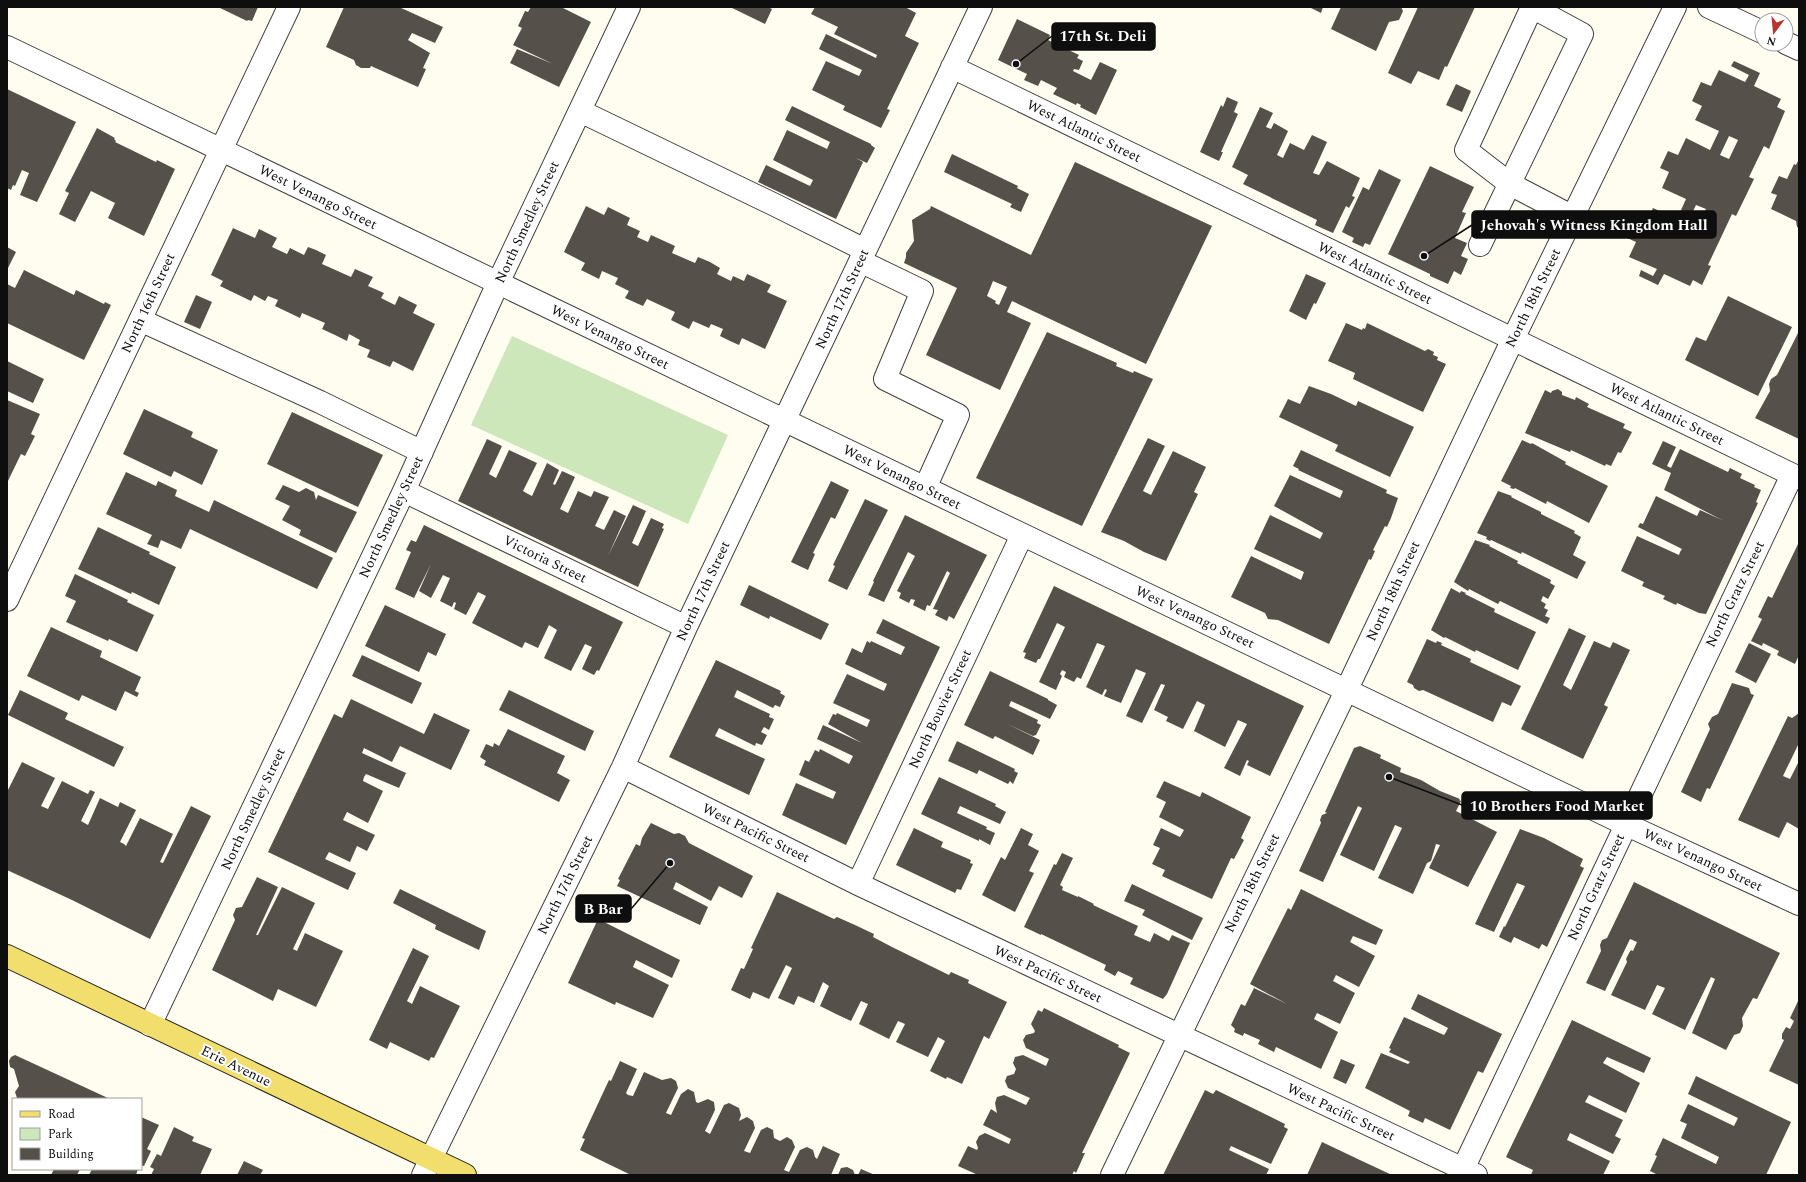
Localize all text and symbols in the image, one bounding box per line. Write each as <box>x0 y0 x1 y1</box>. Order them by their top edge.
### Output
north arrow <box>1754 12 1794 52</box>
callout: 17th St. Deli <box>1052 23 1155 50</box>
text: 17th St. Deli <box>1059 25 1147 48</box>
text: N <box>1765 32 1778 51</box>
street label: West Atlantic Street <box>1023 94 1145 168</box>
street label: North Smedley Street <box>489 157 565 287</box>
street label: West Venango Street <box>255 159 381 235</box>
callout: Jehovah's Witness Kingdom Hall <box>1472 211 1716 238</box>
text: Jehovah's Witness Kingdom Hall <box>1480 214 1708 237</box>
street label: West Atlantic Street <box>1314 236 1436 310</box>
street label: North 17th Street <box>810 245 874 352</box>
street label: North 18th Street <box>1500 245 1566 351</box>
street label: North 16th Street <box>116 249 180 356</box>
street label: West Venango Street <box>547 299 673 375</box>
street label: West Atlantic Street <box>1606 377 1728 451</box>
street label: West Venango Street <box>839 439 965 515</box>
street label: North Smedley Street <box>353 452 429 582</box>
street label: Victoria Street <box>500 530 591 588</box>
street label: North 17th Street <box>671 537 735 644</box>
street label: North 18th Street <box>1361 537 1425 644</box>
street label: North Gratz Street <box>1700 537 1770 651</box>
street label: West Venango Street <box>1132 580 1258 654</box>
street label: North Bouvier Street <box>903 646 977 772</box>
street label: North Smedley Street <box>215 744 291 874</box>
callout: 10 Brothers Food Market <box>1462 792 1652 819</box>
text: 10 Brothers Food Market <box>1470 795 1644 818</box>
street label: West Pacific Street <box>699 798 813 868</box>
street label: West Venango Street <box>1640 823 1766 897</box>
street label: North 18th Street <box>1219 830 1285 936</box>
street label: North Gratz Street <box>1562 830 1630 944</box>
street label: North 17th Street <box>532 832 598 938</box>
callout: B Bar <box>576 895 631 922</box>
text: B Bar <box>583 898 623 921</box>
street label: West Pacific Street <box>990 940 1106 1008</box>
street label: Erie Avenue <box>197 1040 275 1092</box>
street label: West Pacific Street <box>1283 1078 1399 1146</box>
legend <box>12 1098 142 1170</box>
text: Road <box>48 1105 75 1124</box>
text: Park <box>48 1125 73 1144</box>
text: Building <box>48 1145 94 1164</box>

